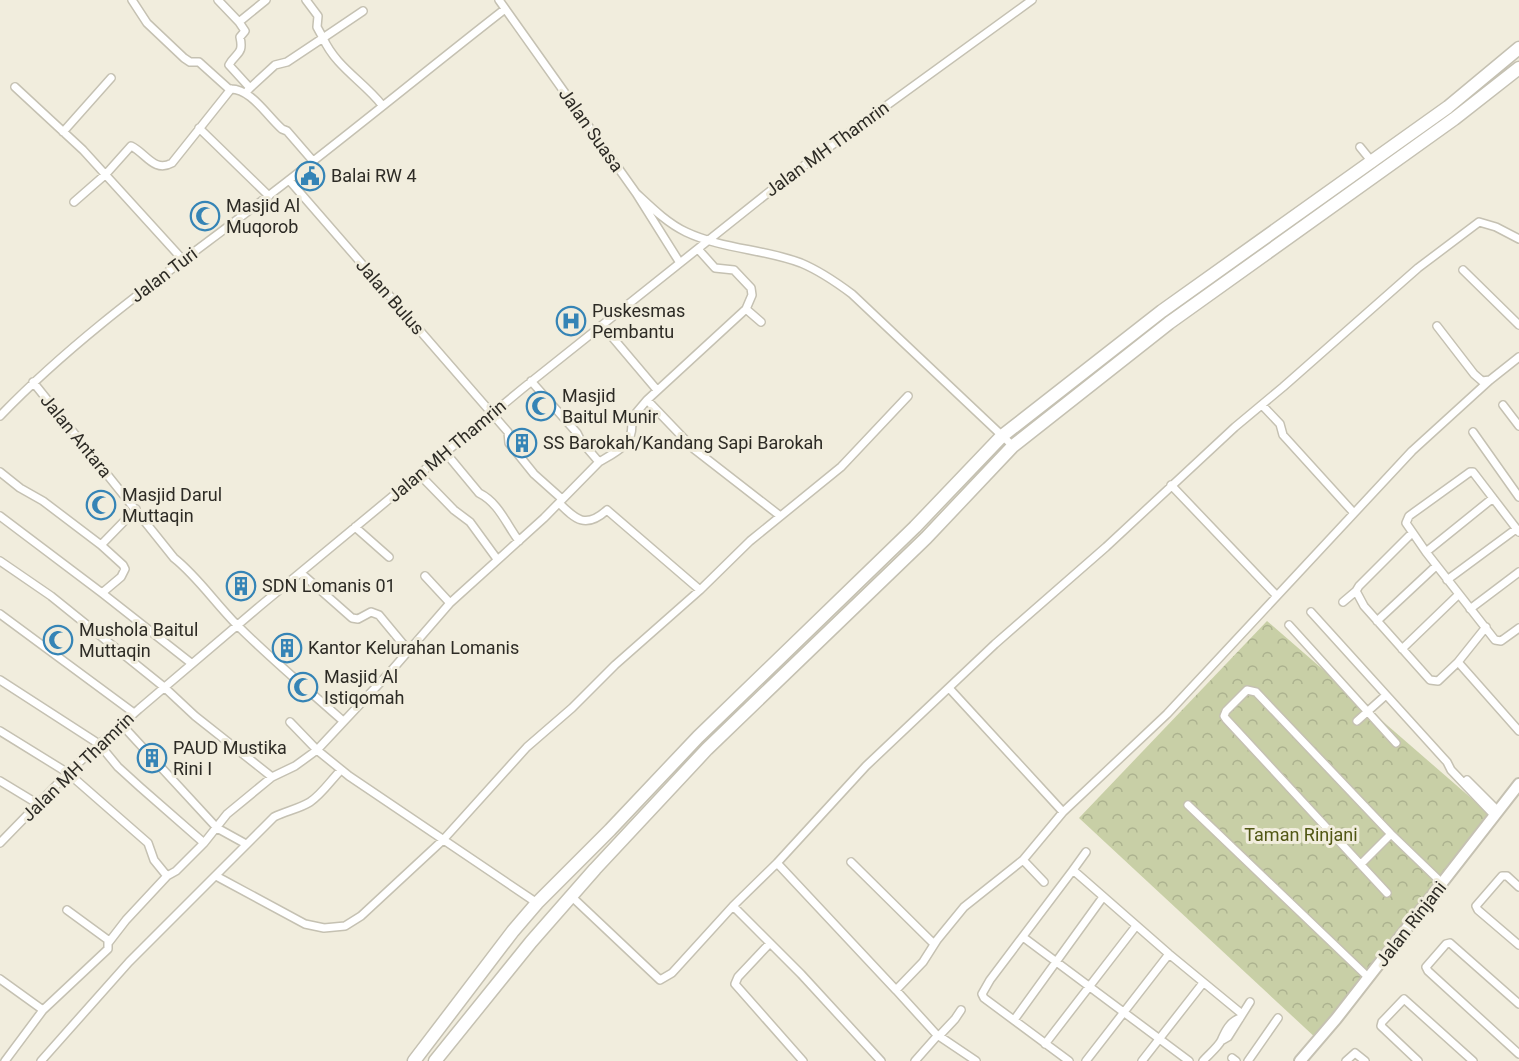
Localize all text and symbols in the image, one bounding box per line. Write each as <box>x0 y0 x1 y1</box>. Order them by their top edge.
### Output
street label: Jalan Suasa <box>555 84 628 176</box>
street label: Jalan MH Thamrin <box>761 97 893 200</box>
public building icon: Balai RW 4 <box>294 160 326 192</box>
place label: Balai RW 4 <box>331 165 417 186</box>
place label: Masjid Al Muqorob <box>226 195 300 237</box>
mosque icon: Masjid Al Muqorob <box>189 200 221 232</box>
street label: Jalan Turi <box>126 243 201 307</box>
street label: Jalan Bulus <box>352 255 429 339</box>
place label: Puskesmas Pembantu <box>592 300 685 342</box>
hospital icon: Puskesmas Pembantu <box>555 305 587 337</box>
place label: Masjid Baitul Munir <box>562 385 658 427</box>
street label: Jalan Antara <box>36 390 116 482</box>
mosque icon: Masjid Baitul Munir <box>525 390 557 422</box>
street label: Jalan MH Thamrin <box>383 395 510 506</box>
building icon: SS Barokah/Kandang Sapi Barokah <box>506 427 538 459</box>
place label: SS Barokah/Kandang Sapi Barokah <box>543 432 823 453</box>
place label: Masjid Darul Muttaqin <box>122 484 222 526</box>
mosque icon: Masjid Darul Muttaqin <box>85 489 117 521</box>
building icon: SDN Lomanis 01 <box>225 570 257 602</box>
place label: SDN Lomanis 01 <box>262 575 396 596</box>
place label: Mushola Baitul Muttaqin <box>79 619 198 661</box>
mosque icon: Mushola Baitul Muttaqin <box>42 624 74 656</box>
building icon: Kantor Kelurahan Lomanis <box>271 632 303 664</box>
place label: Kantor Kelurahan Lomanis <box>308 637 519 658</box>
place label: Masjid Al Istiqomah <box>324 666 404 708</box>
mosque icon: Masjid Al Istiqomah <box>287 671 319 703</box>
street label: Jalan MH Thamrin <box>17 708 138 825</box>
place label: PAUD Mustika Rini I <box>173 737 287 779</box>
building icon: PAUD Mustika Rini I <box>136 742 168 774</box>
park label: Taman Rinjani <box>1244 824 1358 845</box>
street label: Jalan Rinjani <box>1371 877 1450 970</box>

